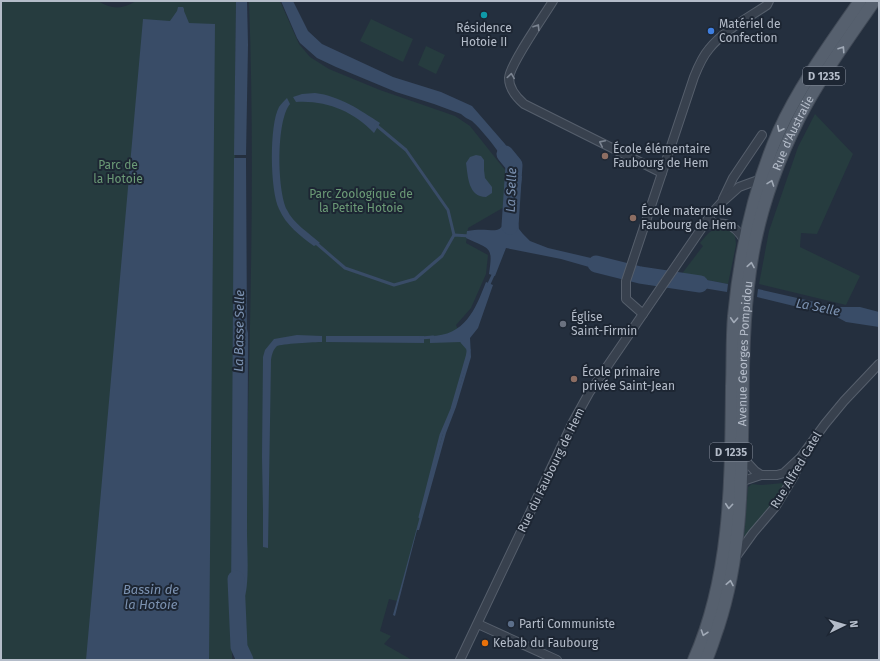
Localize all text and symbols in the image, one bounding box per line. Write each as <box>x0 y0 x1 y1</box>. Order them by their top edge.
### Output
marker: Résidence Hotoie II <box>479 10 489 20</box>
place label: Matériel de Confection <box>719 17 781 45</box>
place label: Résidence Hotoie II <box>456 21 512 49</box>
one-way arrow <box>533 24 540 31</box>
marker: Matériel de Confection <box>706 26 716 36</box>
one-way arrow <box>837 46 844 53</box>
road number: D 1235 <box>803 67 845 85</box>
one-way arrow <box>506 72 515 79</box>
street label: Rue d'Australie <box>770 93 817 172</box>
one-way arrow <box>777 125 785 133</box>
one-way arrow <box>599 140 607 148</box>
place label: École élémentaire Faubourg de Hem <box>613 141 710 170</box>
marker: École élémentaire Faubourg de Hem <box>600 151 610 161</box>
park label: Parc de la Hotoie <box>93 158 143 186</box>
water label: La Selle <box>503 167 519 213</box>
one-way arrow <box>767 180 775 187</box>
park label: Parc Zoologique de la Petite Hotoie <box>309 187 413 215</box>
place label: École maternelle Faubourg de Hem <box>641 203 737 232</box>
marker: École maternelle Faubourg de Hem <box>628 213 638 223</box>
one-way arrow <box>746 262 755 268</box>
street label: Avenue Georges Pompidou <box>735 280 756 426</box>
water label: La Basse Selle <box>231 290 247 372</box>
water label: La Selle <box>795 295 842 319</box>
place label: Église Saint-Firmin <box>571 309 637 338</box>
one-way arrow <box>729 317 738 323</box>
marker: Église Saint-Firmin <box>558 319 568 329</box>
place label: École primaire privée Saint-Jean <box>582 364 675 393</box>
marker: École primaire privée Saint-Jean <box>569 374 579 384</box>
street label: Rue du Faubourg de Hem <box>515 405 587 535</box>
street label: Rue Alfred Catel <box>768 429 825 511</box>
road number: D 1235 <box>710 443 752 461</box>
one-way arrow <box>724 503 733 509</box>
one-way arrow <box>725 580 733 586</box>
water label: Bassin de la Hotoie <box>123 582 179 612</box>
north arrow <box>824 605 864 645</box>
place label: Parti Communiste <box>519 617 615 631</box>
marker: Parti Communiste <box>506 619 516 629</box>
text: N <box>847 620 860 628</box>
one-way arrow <box>701 629 709 636</box>
place label: Kebab du Faubourg <box>493 636 599 650</box>
marker: Kebab du Faubourg <box>480 638 490 648</box>

